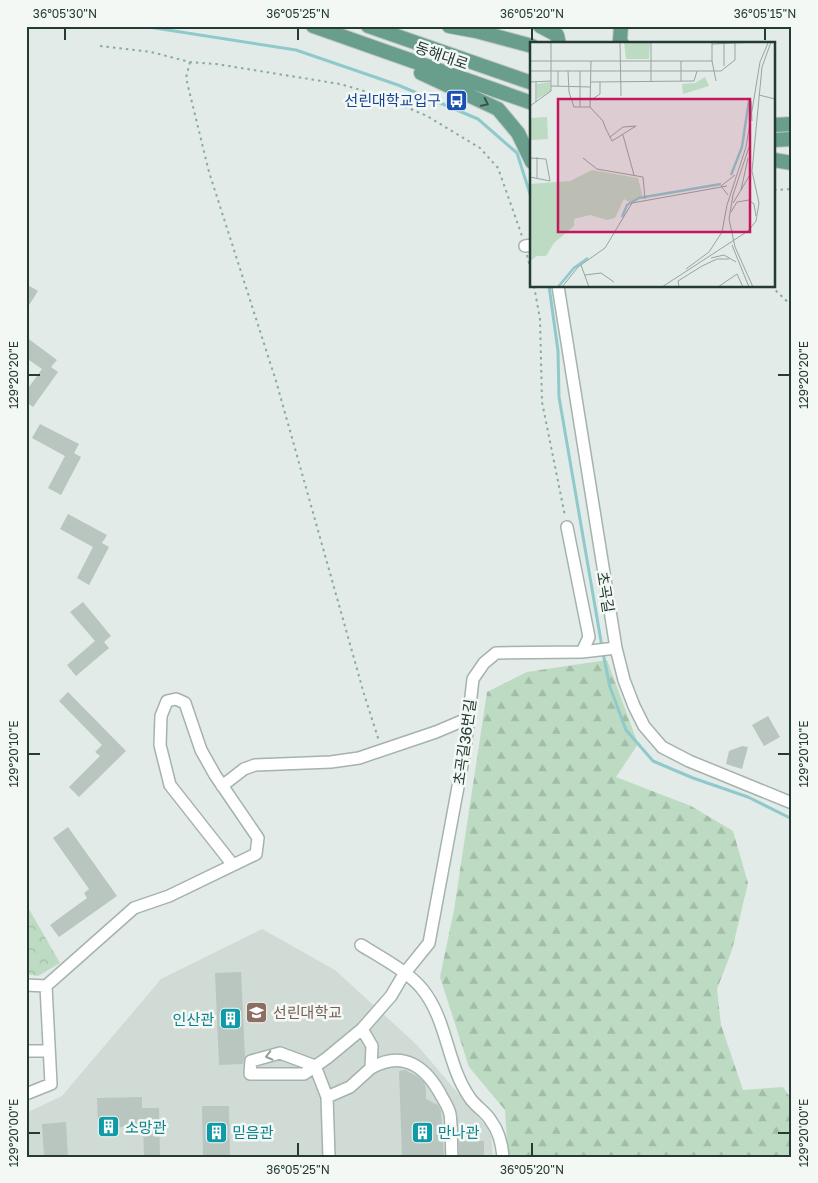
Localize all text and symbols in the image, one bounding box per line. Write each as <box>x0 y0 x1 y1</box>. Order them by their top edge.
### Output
text: 36°05'30"N <box>33 6 97 21</box>
text: 36°05'25"N <box>266 6 330 21</box>
text: 36°05'20"N <box>500 6 564 21</box>
text: 36°05'15"N <box>734 6 796 21</box>
street label: 동해대로 <box>413 38 471 72</box>
inset map <box>530 42 776 288</box>
bus stop icon: 선린대학교입구 <box>445 88 469 112</box>
place label: 선린대학교입구 <box>344 91 441 109</box>
one-way arrow <box>480 97 489 107</box>
text: 129°20'20"E <box>6 341 21 409</box>
text: 129°20'20"E <box>796 341 811 409</box>
street label: 초곡길 <box>594 570 618 614</box>
street label: 초곡길36번길 <box>449 698 479 786</box>
text: 129°20'10"E <box>6 720 21 788</box>
text: 129°20'10"E <box>796 720 811 788</box>
school or university icon: 선린대학교 <box>245 1000 269 1024</box>
place label: 선린대학교 <box>273 1003 342 1021</box>
building icon: 인산관 <box>218 1007 242 1031</box>
place label: 인산관 <box>173 1010 214 1028</box>
one-way arrow <box>266 1050 274 1060</box>
text: 129°20'00"E <box>6 1099 21 1167</box>
text: 129°20'00"E <box>796 1099 811 1167</box>
building icon: 소망관 <box>97 1115 121 1139</box>
place label: 소망관 <box>125 1118 167 1136</box>
building icon: 믿음관 <box>204 1120 228 1144</box>
building icon: 만나관 <box>410 1120 434 1144</box>
place label: 믿음관 <box>232 1123 274 1141</box>
place label: 만나관 <box>438 1123 480 1141</box>
text: 36°05'25"N <box>266 1162 330 1177</box>
text: 36°05'20"N <box>500 1162 564 1177</box>

